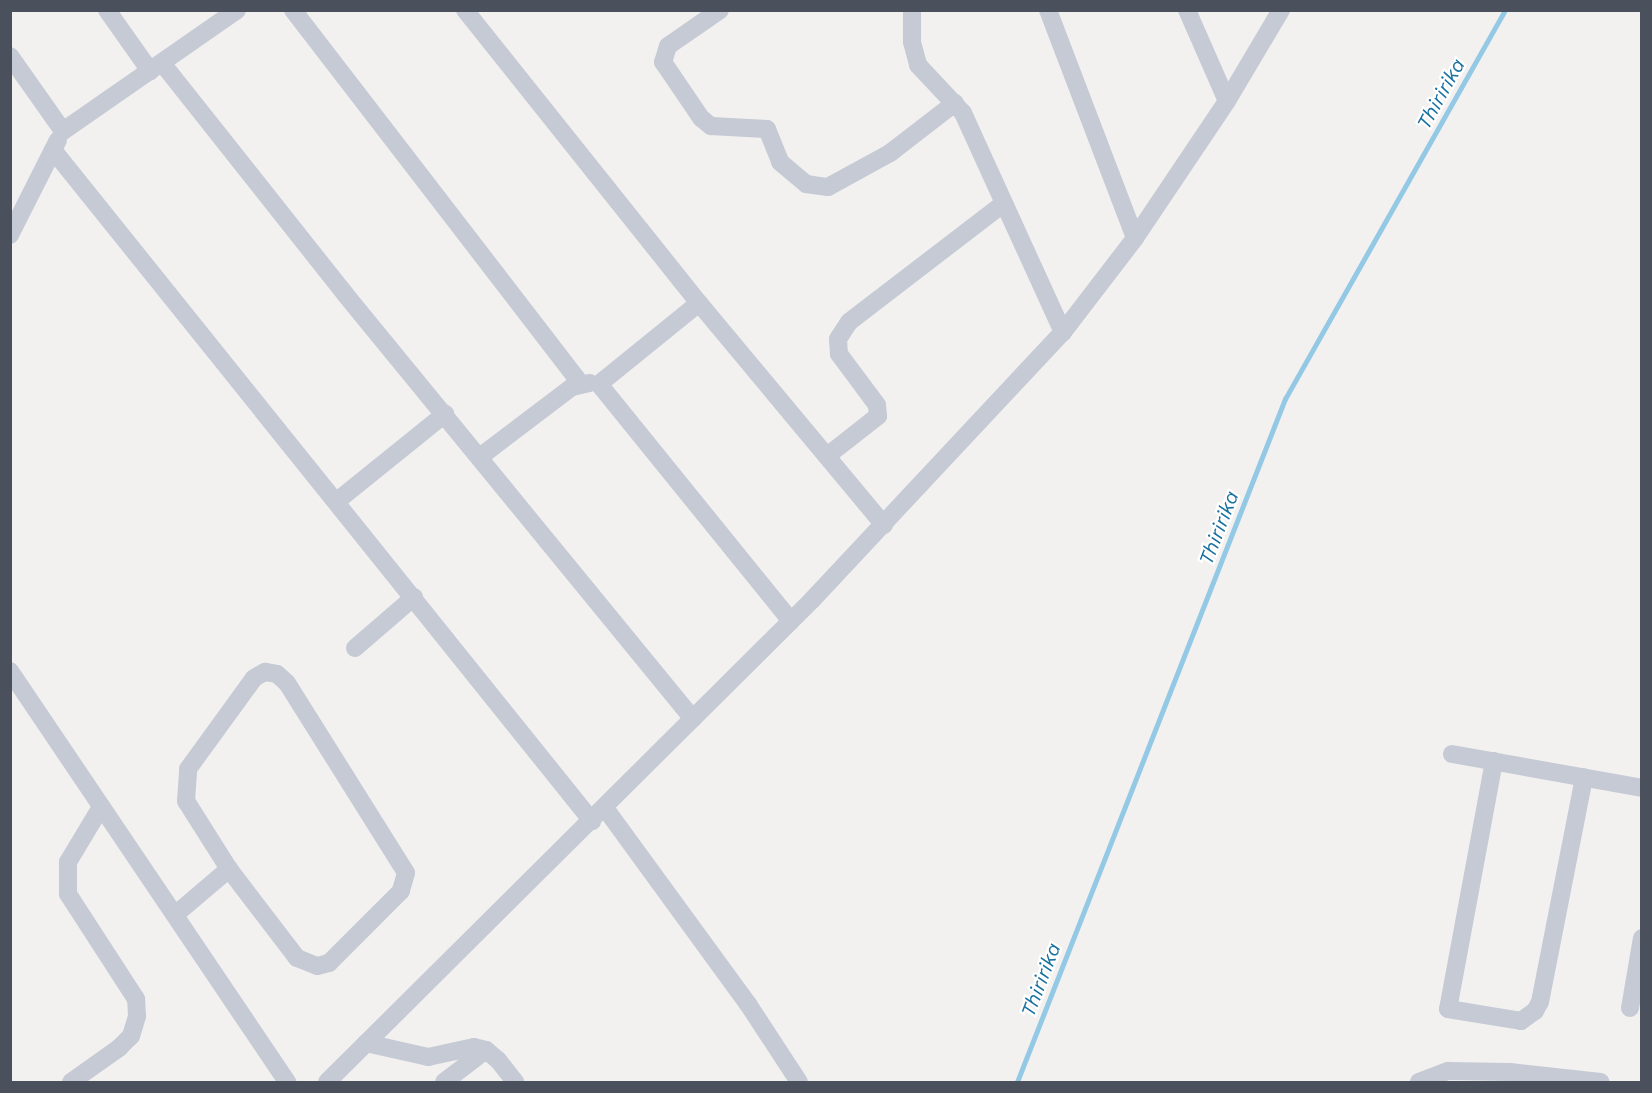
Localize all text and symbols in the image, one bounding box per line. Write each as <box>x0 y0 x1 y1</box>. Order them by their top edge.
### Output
water label: Thiririka <box>1412 54 1470 134</box>
water label: Thiririka <box>1194 488 1244 568</box>
water label: Thiririka <box>1016 940 1066 1020</box>

